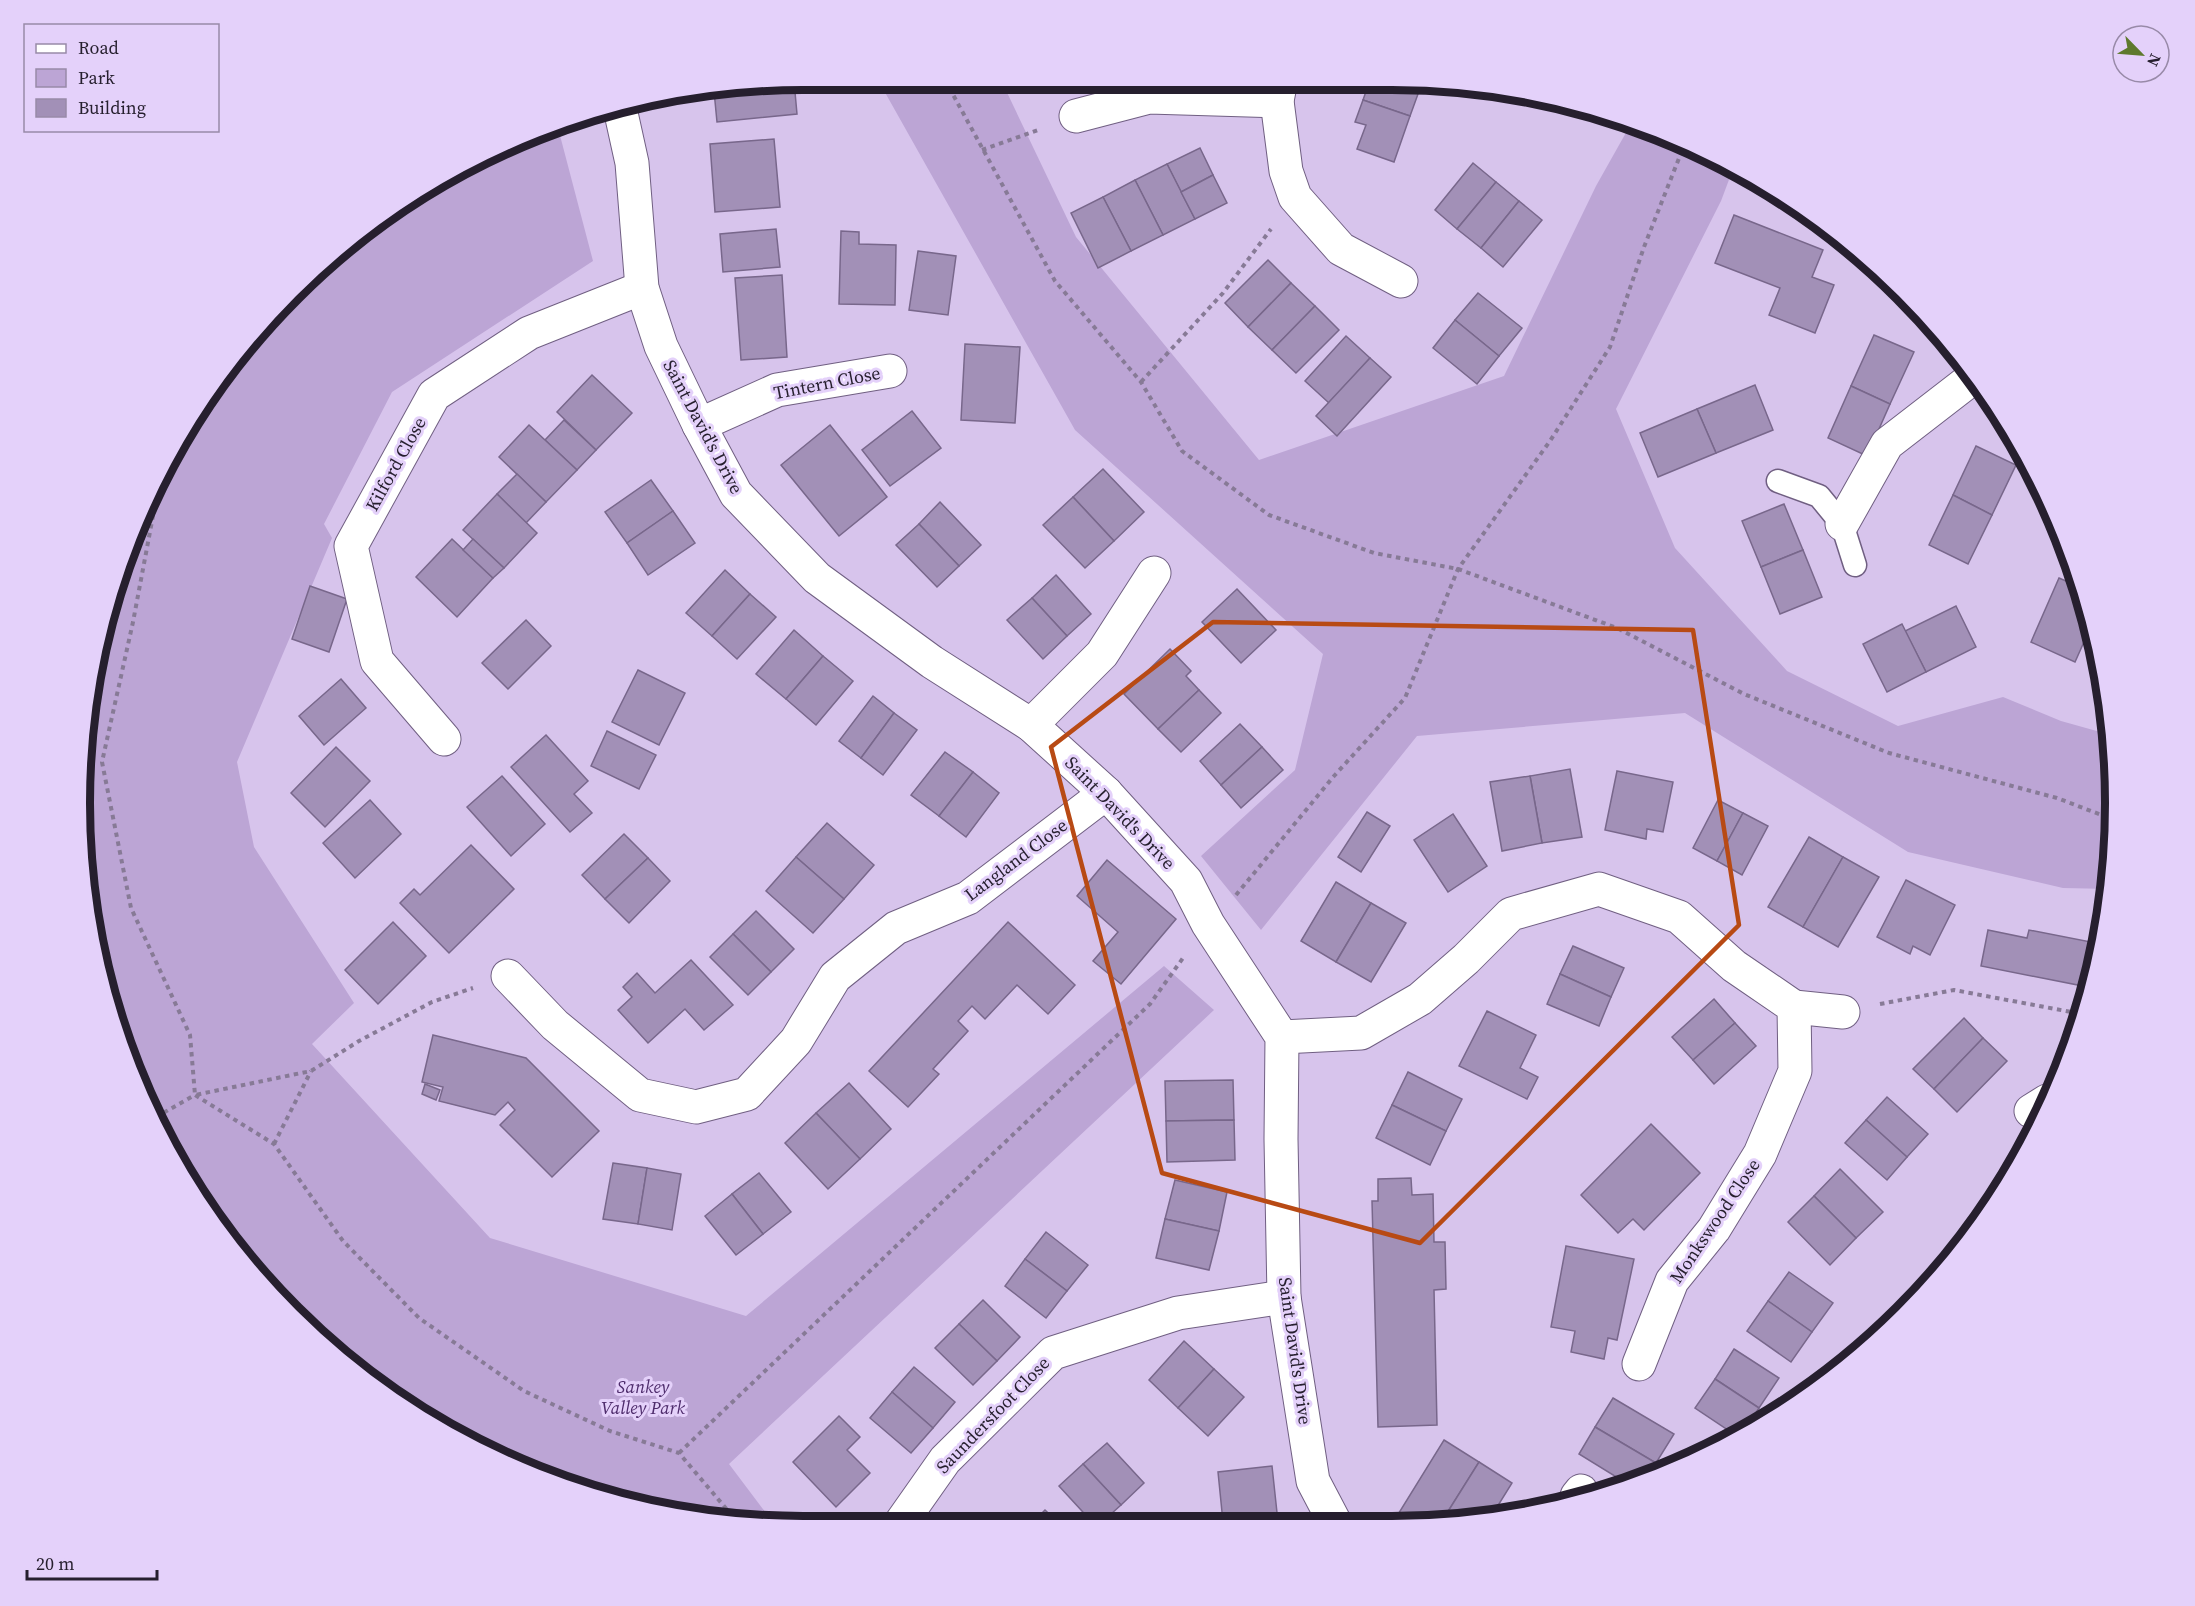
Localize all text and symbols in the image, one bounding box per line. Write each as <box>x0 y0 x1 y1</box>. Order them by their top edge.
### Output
legend <box>24 24 219 132</box>
north arrow <box>2111 24 2171 84</box>
text: Road <box>78 35 119 60</box>
text: N <box>2142 50 2167 71</box>
text: Park <box>78 65 115 90</box>
text: Building <box>78 95 146 120</box>
street label: Saint David's Drive <box>658 355 749 498</box>
street label: Tintern Close <box>771 360 882 405</box>
street label: Kilford Close <box>359 412 432 515</box>
street label: Saint David's Drive <box>1060 751 1181 875</box>
street label: Langland Close <box>959 813 1072 907</box>
street label: Monkswood Close <box>1664 1154 1766 1288</box>
street label: Saint David's Drive <box>1273 1276 1318 1426</box>
street label: Saundersfoot Close <box>930 1351 1055 1479</box>
park label: Sankey Valley Park <box>601 1374 685 1420</box>
scale bar <box>27 1543 158 1581</box>
text: 20 m <box>36 1551 74 1576</box>

